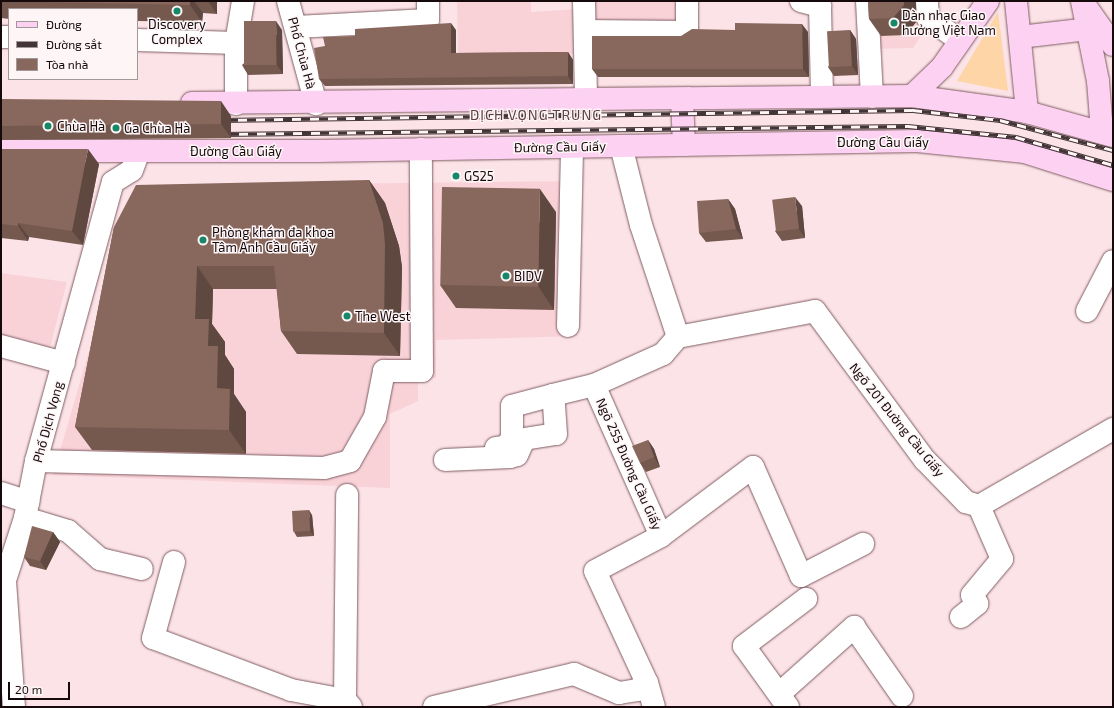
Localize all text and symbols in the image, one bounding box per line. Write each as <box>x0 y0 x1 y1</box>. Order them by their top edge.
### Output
marker: Discovery Complex <box>172 6 182 16</box>
legend <box>8 8 138 80</box>
place label: Dàn nhạc Giao hưởng Việt Nam <box>902 8 996 39</box>
street label: Phố Chùa Hà <box>285 15 319 91</box>
text: Đường <box>46 17 82 31</box>
place label: Discovery Complex <box>148 17 206 48</box>
marker: Dàn nhạc Giao hưởng Việt Nam <box>889 18 899 28</box>
text: Đường sắt <box>46 37 102 51</box>
text: Tòa nhà <box>46 57 88 71</box>
district label: DỊCH VỌNG TRUNG <box>470 107 602 123</box>
place label: Chùa Hà <box>57 118 105 134</box>
marker: Chùa Hà <box>42 120 54 132</box>
place label: Ga Chùa Hà <box>124 120 190 136</box>
marker: Ga Chùa Hà <box>111 123 121 133</box>
street label: Đường Cầu Giấy <box>837 134 929 150</box>
street label: Đường Cầu Giấy <box>514 138 606 156</box>
street label: Đường Cầu Giấy <box>190 143 282 159</box>
place label: GS25 <box>464 168 494 184</box>
marker: GS25 <box>451 171 461 181</box>
place label: Phòng khám đa khoa Tâm Anh Cầu Giấy <box>212 225 334 256</box>
marker: Phòng khám đa khoa Tâm Anh Cầu Giấy <box>197 234 209 246</box>
place label: BIDV <box>514 268 542 284</box>
marker: BIDV <box>501 271 511 281</box>
place label: The West <box>355 308 411 324</box>
marker: The West <box>342 311 352 321</box>
street label: Ngõ 201 Đường Cầu Giấy <box>846 360 948 480</box>
street label: Phố Dịch Vọng <box>30 380 66 464</box>
street label: Ngõ 255 Đường Cầu Giấy <box>593 396 665 532</box>
scale bar <box>10 674 72 700</box>
text: 20 m <box>15 682 42 696</box>

